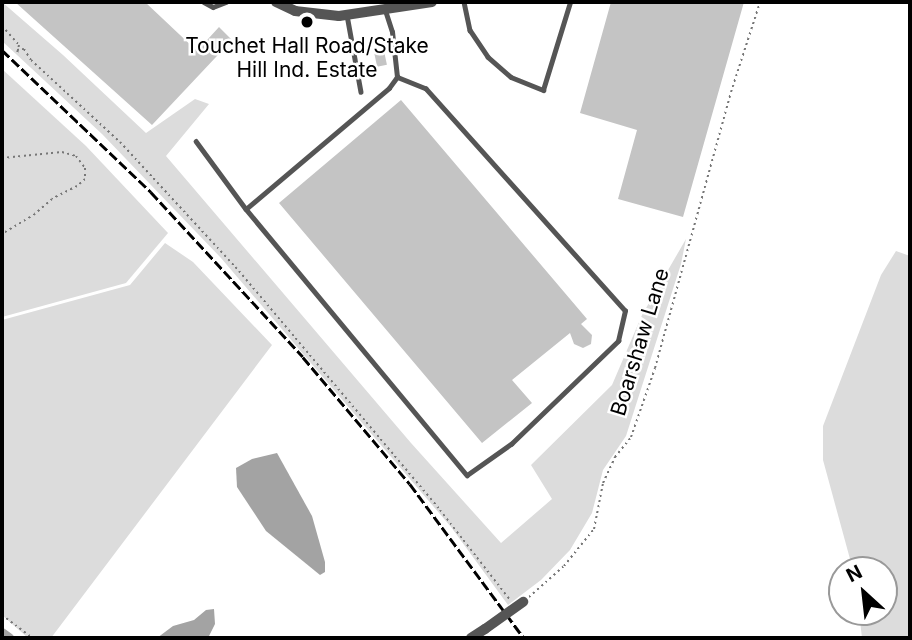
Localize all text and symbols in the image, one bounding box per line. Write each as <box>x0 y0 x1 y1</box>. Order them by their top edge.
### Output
marker: Touchet Hall Road/Stake Hill Ind. Estate <box>299 14 315 30</box>
place label: Touchet Hall Road/Stake Hill Ind. Estate <box>185 33 429 83</box>
street label: Boarshaw Lane <box>606 265 674 419</box>
north arrow <box>828 556 898 626</box>
text: N <box>842 560 866 587</box>

